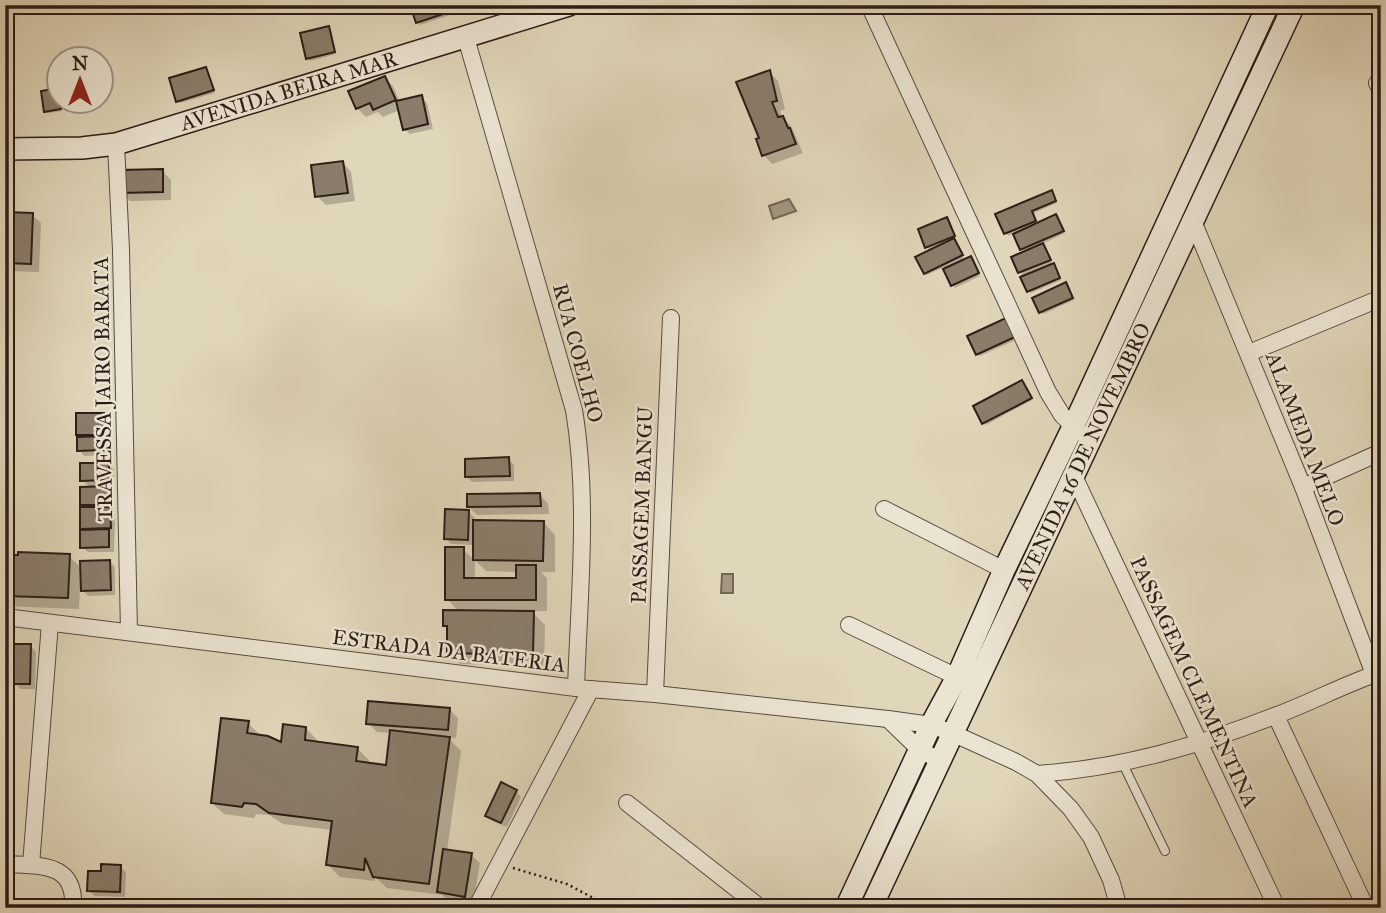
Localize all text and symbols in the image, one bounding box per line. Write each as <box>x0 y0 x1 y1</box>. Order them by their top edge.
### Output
street label: AVENIDA BEIRA MAR <box>176 45 402 137</box>
north arrow <box>46 46 116 116</box>
text: N <box>72 52 88 75</box>
street label: TRAVESSA JAIRO BARATA <box>88 256 118 522</box>
street label: RUA COELHO <box>547 280 609 426</box>
street label: AVENIDA 16 DE NOVEMBRO <box>1009 318 1156 595</box>
street label: ALAMEDA MELO <box>1260 347 1350 530</box>
street label: PASSAGEM BANGU <box>626 405 658 604</box>
street label: PASSAGEM CLEMENTINA <box>1124 552 1264 812</box>
street label: ESTRADA DA BATERIA <box>331 624 567 678</box>

